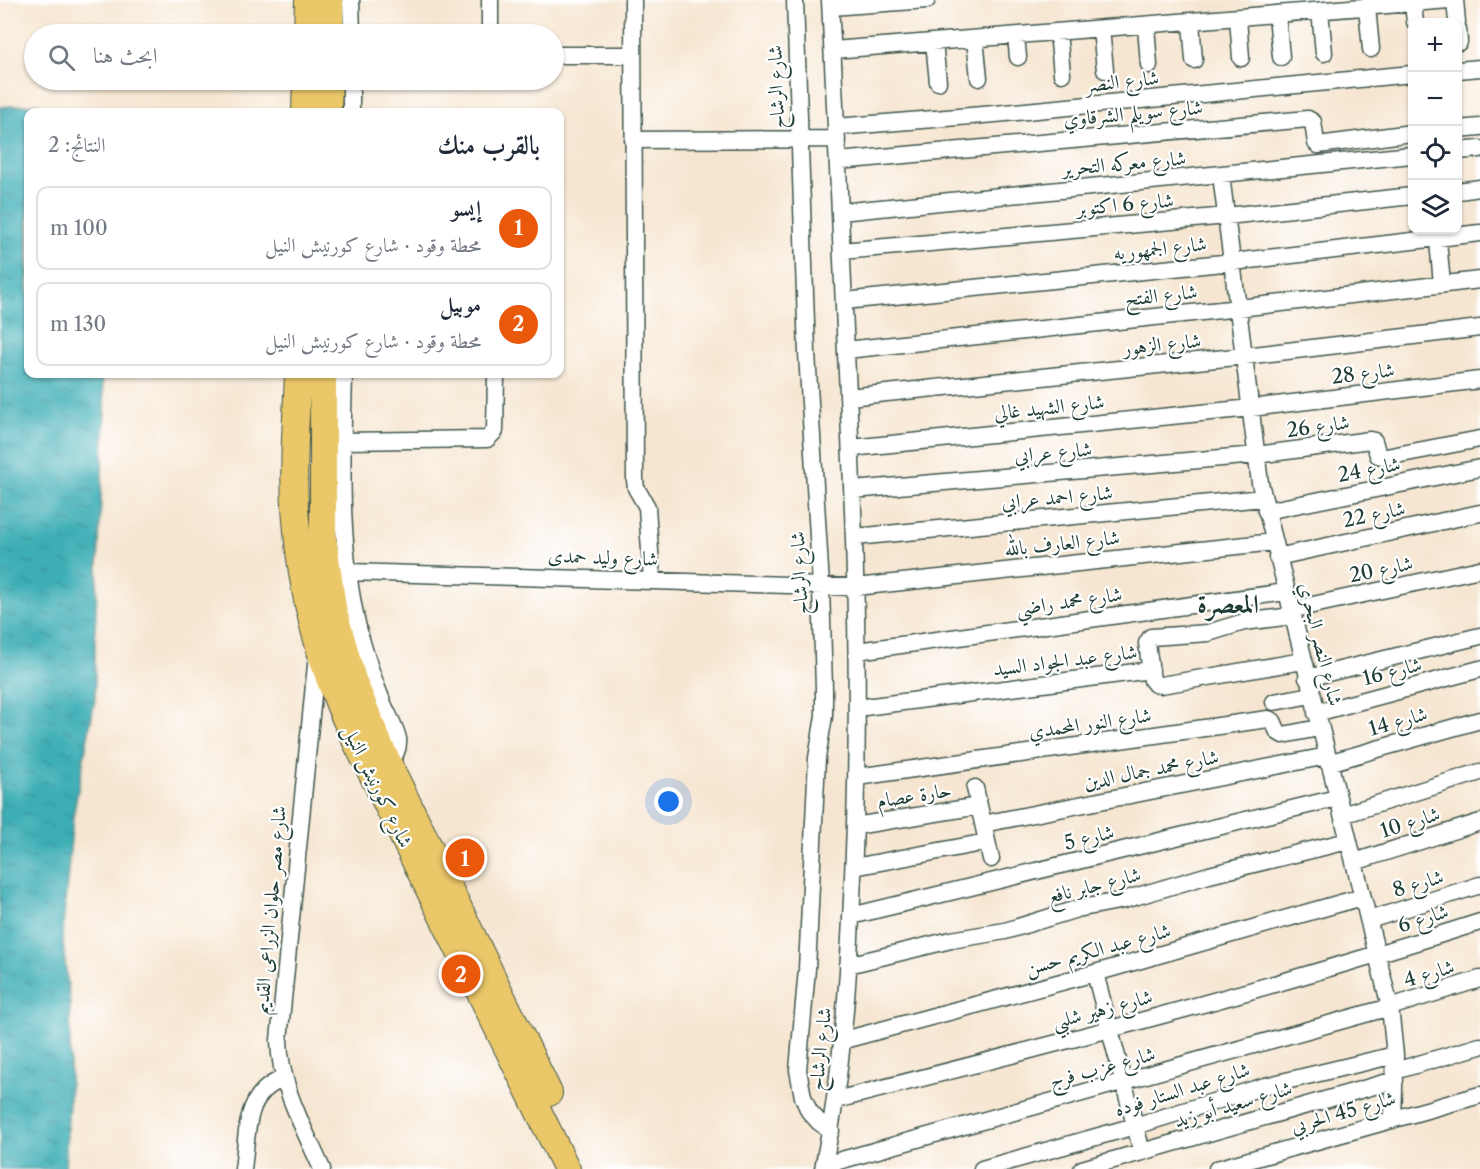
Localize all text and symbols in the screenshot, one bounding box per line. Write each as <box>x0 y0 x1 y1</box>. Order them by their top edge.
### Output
map controls <box>1408 18 1462 234</box>
button: + <box>1408 18 1462 72</box>
search box <box>24 24 564 90</box>
icon: search <box>45 41 78 74</box>
text: ابحث هنا <box>93 42 158 69</box>
street label: شارع الرشاح <box>763 45 795 129</box>
street label: شارع النصر <box>1082 65 1161 103</box>
button: − <box>1408 72 1462 126</box>
street label: شارع سويلم الشرقاوي <box>1062 95 1204 140</box>
button: locate <box>1408 126 1462 180</box>
text: بالقرب منك <box>437 129 540 161</box>
text: النتائج: 2 <box>48 133 106 157</box>
street label: شارع معركه التحرير <box>1059 146 1188 187</box>
button: layers <box>1408 180 1462 234</box>
street label: شارع 6 اكتوبر <box>1073 188 1175 226</box>
text: إيسو <box>451 195 481 222</box>
text: 100 m <box>50 216 108 240</box>
text: 1 <box>514 216 523 240</box>
street label: شارع الجمهوريه <box>1112 231 1209 271</box>
text: محطة وقود · شارع كورنيش النيل <box>265 233 481 257</box>
street label: شارع الفتح <box>1123 279 1199 317</box>
text: موبيل <box>440 291 481 318</box>
text: 130 m <box>50 312 106 336</box>
text: 2 <box>513 312 524 336</box>
street label: شارع الزهور <box>1120 328 1203 366</box>
text: محطة وقود · شارع كورنيش النيل <box>265 329 481 353</box>
street label: شارع 28 <box>1330 357 1397 395</box>
street label: شارع الشهيد غالي <box>993 389 1106 431</box>
street label: شارع 26 <box>1285 410 1352 448</box>
street label: شارع عرابي <box>1013 437 1093 473</box>
street label: شارع 24 <box>1336 451 1403 493</box>
street label: شارع احمد عرابي <box>1000 480 1114 520</box>
street label: شارع 22 <box>1341 496 1409 538</box>
street label: شارع العارف بالله <box>1003 522 1122 567</box>
street label: شارع الرشاح <box>785 530 819 615</box>
street label: شارع وليد حمدى <box>547 543 659 577</box>
street label: شارع 20 <box>1347 551 1416 593</box>
street label: شارع النصر البحري <box>1288 580 1348 710</box>
street label: شارع محمد راضي <box>1014 582 1125 627</box>
district label: المعصرة <box>1197 588 1259 622</box>
street label: شارع عبد الجواد السيد <box>991 639 1139 687</box>
street label: شارع 16 <box>1360 652 1426 696</box>
street label: شارع 14 <box>1366 701 1432 747</box>
street label: شارع النور المحمدي <box>1027 702 1154 749</box>
street label: شارع كورنيش النيل <box>332 721 418 854</box>
street label: شارع محمد جمال الدين <box>1081 744 1222 800</box>
street label: حارة عصام <box>875 777 954 819</box>
your location <box>654 787 683 816</box>
street label: شارع 10 <box>1377 801 1445 849</box>
street label: شارع مصر حلوان الزراعى القديم <box>249 805 297 1016</box>
street label: شارع 5 <box>1061 819 1118 861</box>
pin: 1 <box>446 836 484 880</box>
street label: شارع جابر نافع <box>1045 862 1145 914</box>
street label: شارع 8 <box>1390 864 1448 908</box>
street label: شارع 6 <box>1395 899 1453 943</box>
street label: شارع عبد الكريم حسن <box>1023 918 1175 986</box>
pin: 2 <box>442 952 480 996</box>
street label: شارع 4 <box>1401 954 1459 998</box>
street label: شارع زهير شلبي <box>1049 984 1157 1041</box>
street label: شارع الرشاح <box>804 1006 842 1093</box>
street label: شارع عزب فرج <box>1046 1041 1159 1098</box>
street label: شارع عبد الستار فوده <box>1111 1057 1254 1127</box>
street label: شارع سعيد أبو زيد <box>1171 1074 1296 1138</box>
street label: شارع 45 الحربي <box>1288 1086 1400 1144</box>

